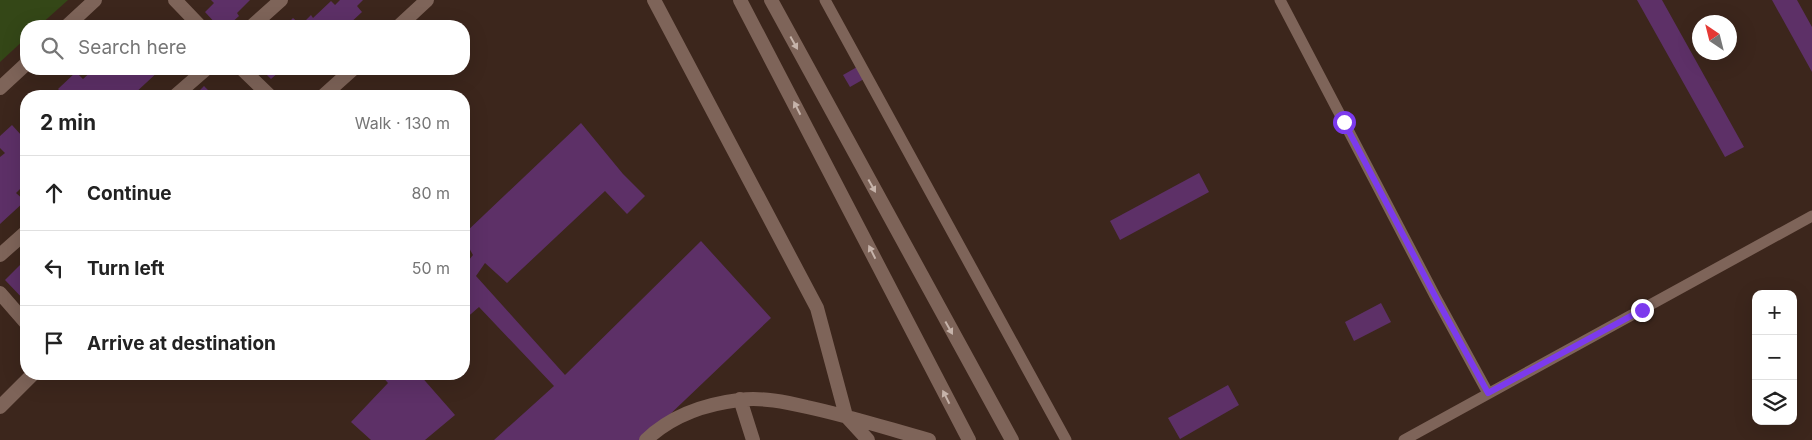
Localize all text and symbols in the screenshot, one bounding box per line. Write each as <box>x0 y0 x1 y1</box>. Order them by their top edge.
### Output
north arrow <box>1692 15 1737 60</box>
search box <box>20 20 470 75</box>
icon: search <box>38 34 66 62</box>
text: Search here <box>78 36 187 59</box>
one-way arrow <box>790 36 798 50</box>
one-way arrow <box>793 101 801 115</box>
text: 2 min <box>40 110 96 135</box>
route start <box>1333 111 1356 134</box>
text: Walk · 130 m <box>355 113 450 133</box>
one-way arrow <box>868 178 876 193</box>
icon: ahead <box>40 179 68 207</box>
text: Continue <box>87 182 172 205</box>
text: 80 m <box>411 183 450 203</box>
one-way arrow <box>868 245 876 260</box>
icon: left <box>40 254 68 282</box>
text: Turn left <box>87 257 165 280</box>
text: 50 m <box>412 258 450 278</box>
map controls <box>1752 290 1797 425</box>
button: + <box>1752 290 1797 335</box>
route end <box>1631 299 1654 322</box>
one-way arrow <box>945 322 954 335</box>
icon: arrive <box>40 329 68 357</box>
text: Arrive at destination <box>87 332 276 355</box>
button: − <box>1752 335 1797 380</box>
button: layers <box>1752 380 1797 425</box>
one-way arrow <box>942 390 950 404</box>

